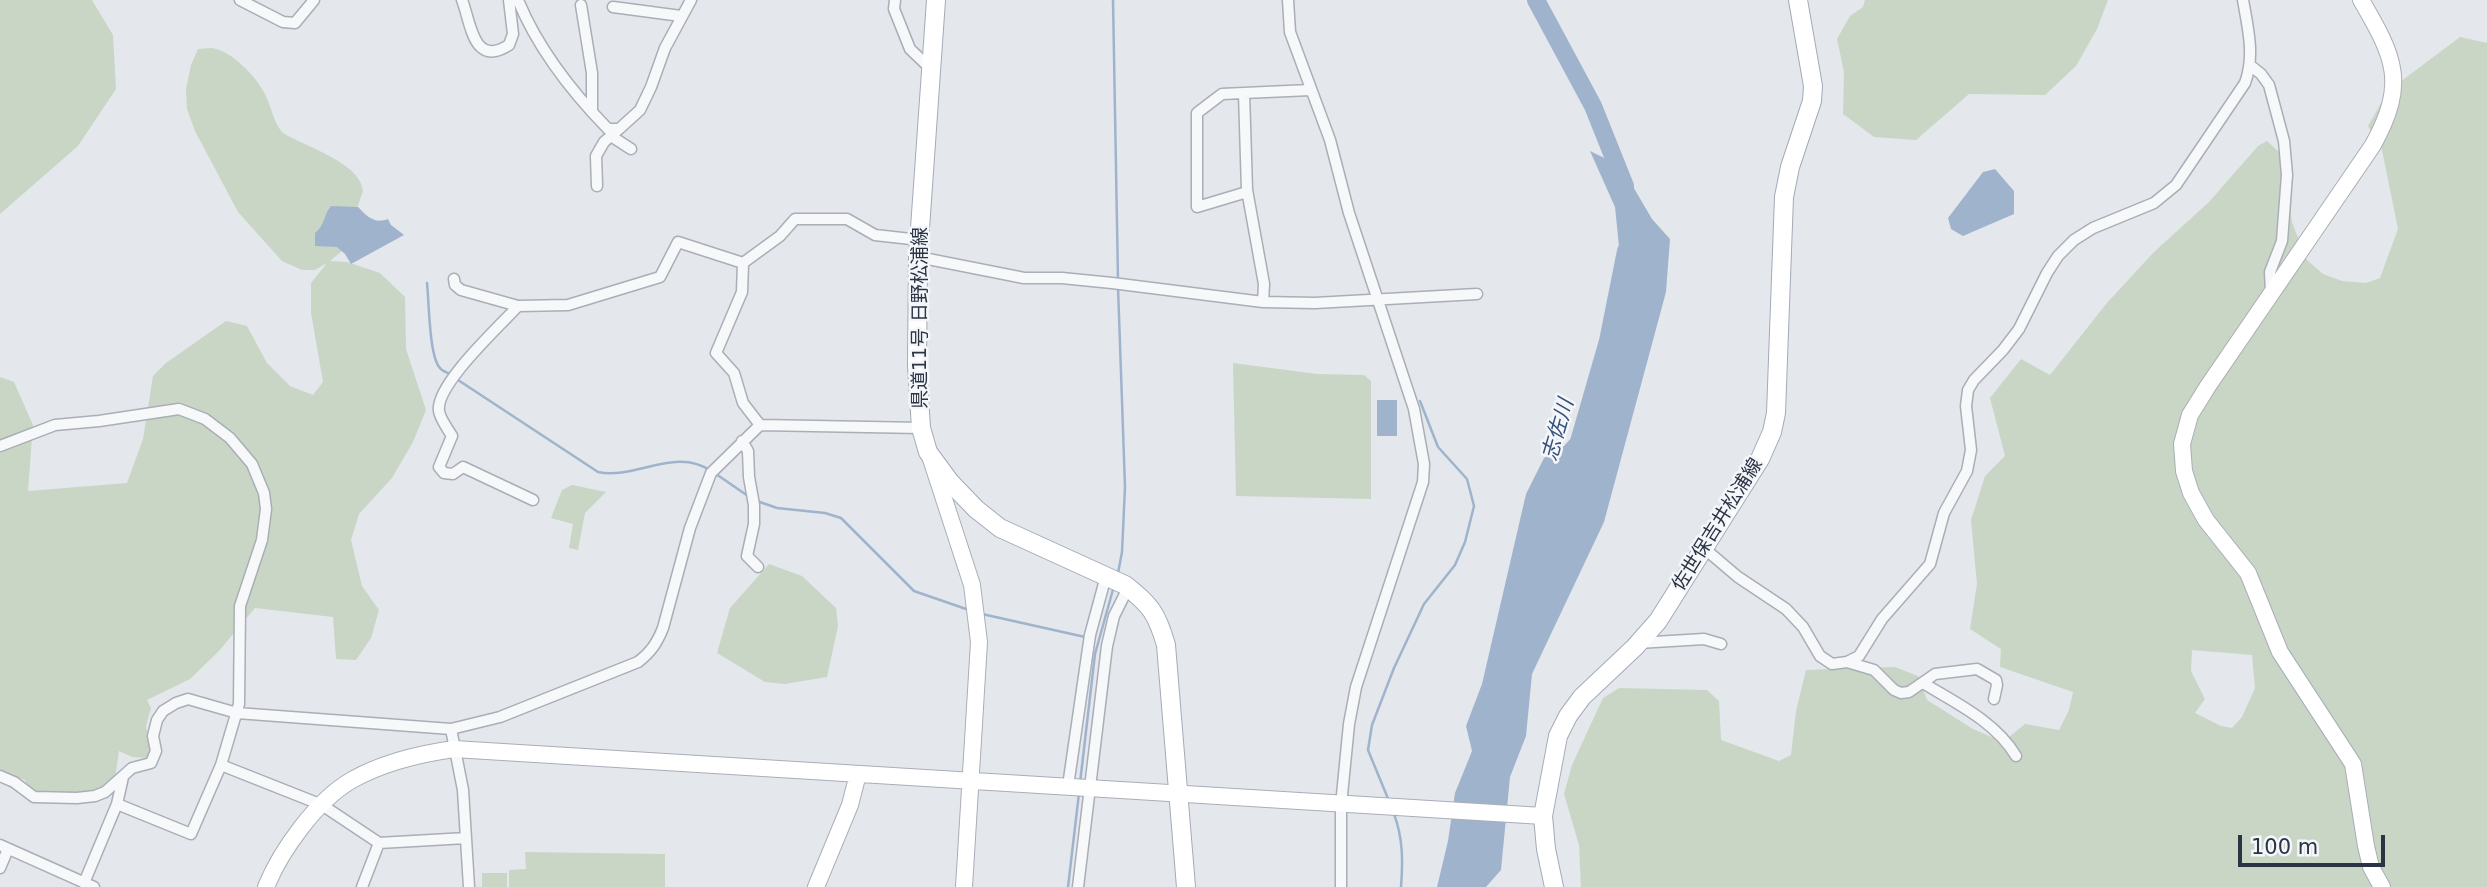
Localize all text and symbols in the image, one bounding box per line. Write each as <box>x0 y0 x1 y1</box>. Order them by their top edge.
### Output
street label: 県道11号 日野松浦線 <box>910 227 932 409</box>
water label: 志佐川 <box>1538 396 1580 464</box>
street label: 佐世保吉井松浦線 <box>1668 455 1768 595</box>
scale bar <box>2242 820 2389 864</box>
text: 100 m <box>2251 835 2318 859</box>

